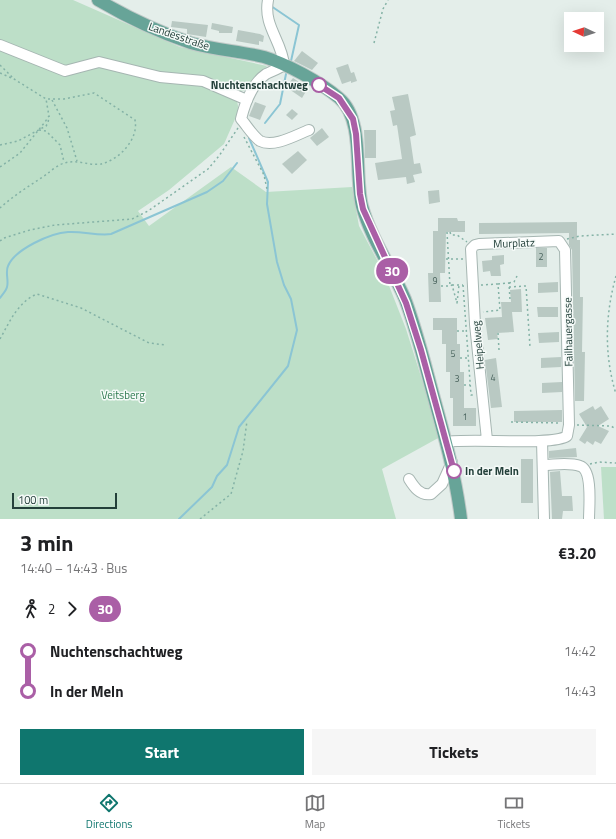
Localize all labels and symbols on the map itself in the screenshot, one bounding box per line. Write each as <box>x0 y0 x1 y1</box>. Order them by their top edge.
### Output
north arrow <box>564 12 604 52</box>
street label: Landesstraße <box>146 18 212 54</box>
place label: Nuchtenschachtweg <box>211 77 308 93</box>
marker: Nuchtenschachtweg <box>311 77 327 93</box>
street label: Murplatz <box>493 234 535 252</box>
house number: 2 <box>538 250 544 263</box>
line badge: 30 <box>374 258 410 284</box>
house number: 9 <box>432 274 438 287</box>
street label: Failhauergasse <box>559 297 577 367</box>
street label: Heipelweg <box>468 320 488 370</box>
house number: 5 <box>450 347 456 360</box>
house number: 4 <box>490 371 496 384</box>
house number: 3 <box>454 372 460 385</box>
park label: Veitsberg <box>101 387 145 403</box>
house number: 1 <box>462 410 468 423</box>
marker: In der Meln <box>446 463 462 479</box>
place label: In der Meln <box>465 463 519 479</box>
scale bar <box>12 491 117 510</box>

